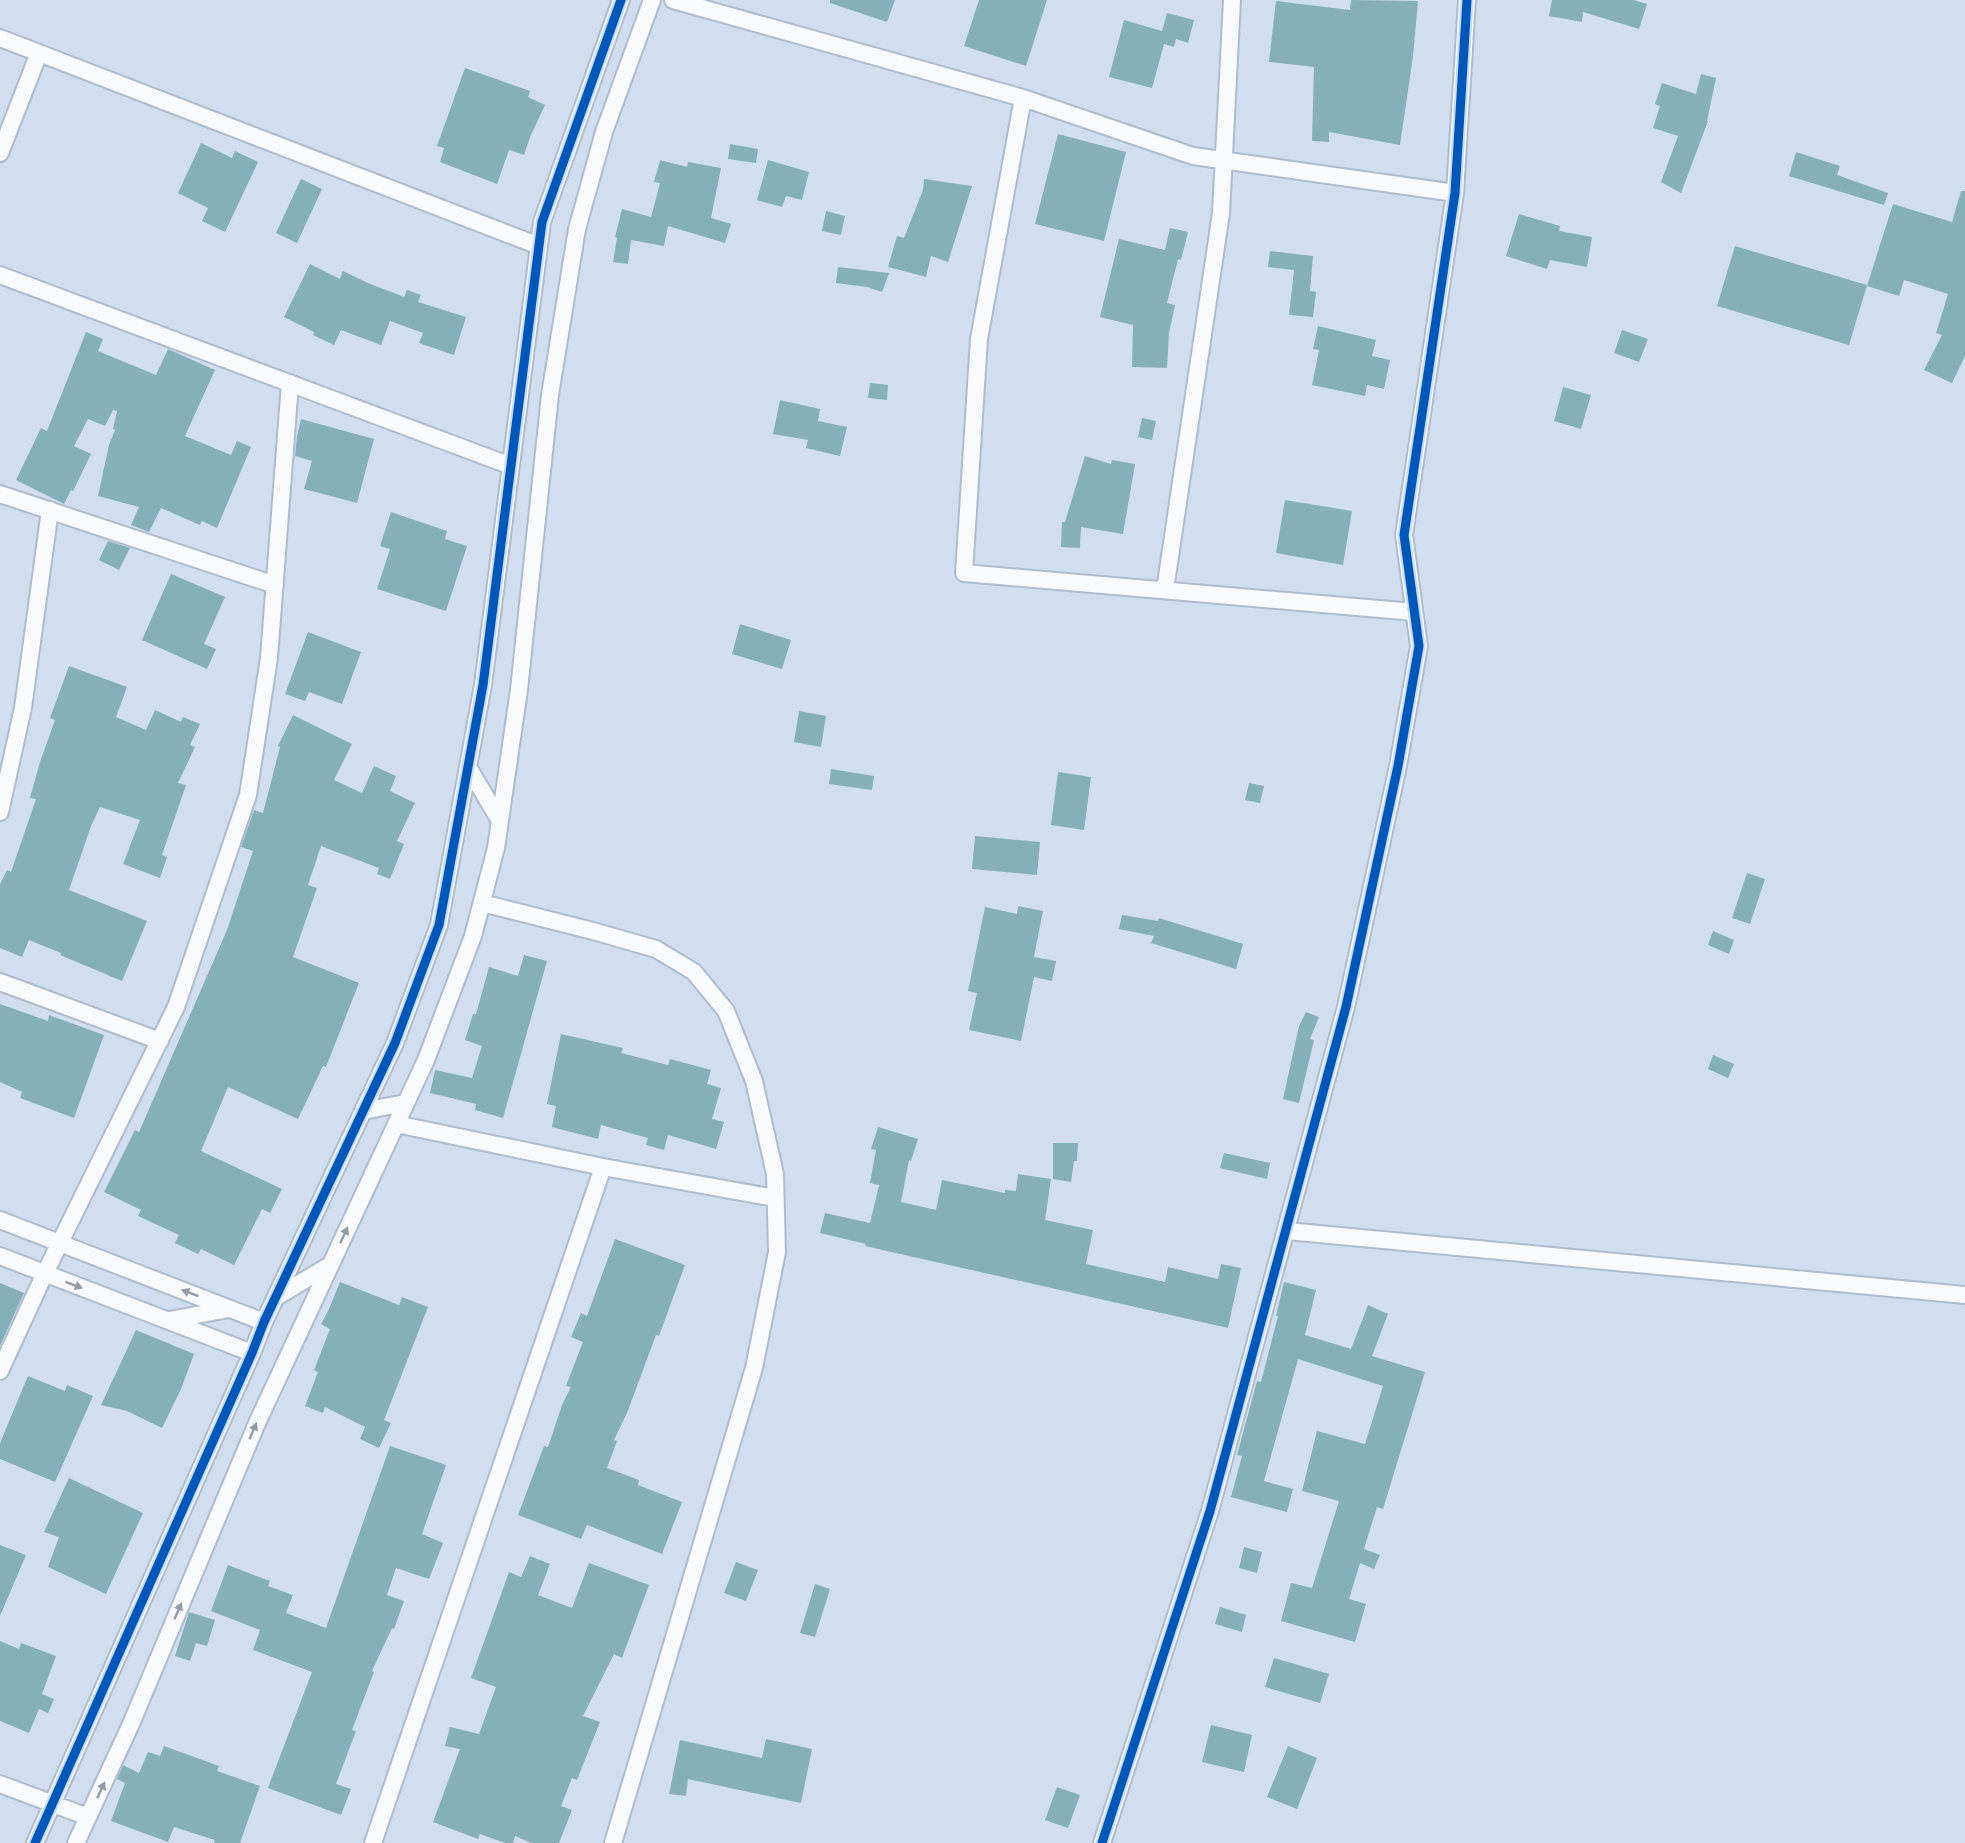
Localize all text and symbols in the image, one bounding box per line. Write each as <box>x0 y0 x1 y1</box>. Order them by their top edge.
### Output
one-way arrow <box>340 1226 350 1244</box>
one-way arrow <box>65 1280 83 1290</box>
one-way arrow <box>180 1288 198 1298</box>
one-way arrow <box>249 1422 259 1440</box>
one-way arrow <box>174 1602 183 1620</box>
one-way arrow <box>96 1781 105 1798</box>

